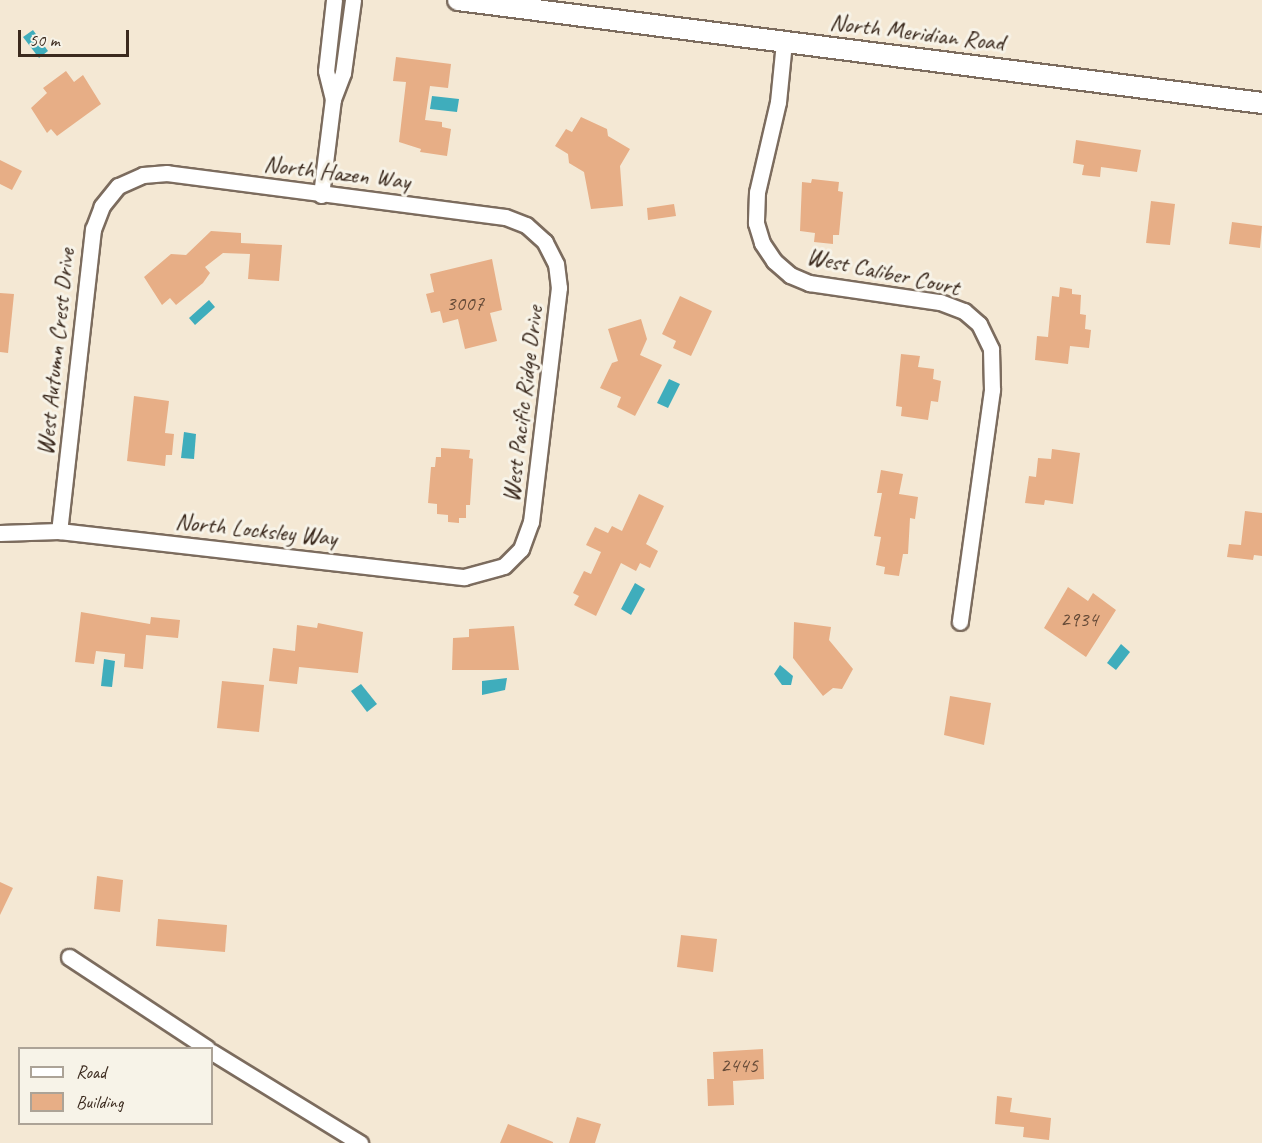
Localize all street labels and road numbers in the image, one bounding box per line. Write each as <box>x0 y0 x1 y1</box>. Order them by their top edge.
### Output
street label: North Meridian Road <box>828 8 1006 58</box>
street label: North Hazen Way <box>262 150 412 196</box>
street label: West Caliber Court <box>804 242 962 302</box>
street label: West Autumn Crest Drive <box>31 247 81 457</box>
street label: West Pacific Ridge Drive <box>497 304 549 504</box>
street label: North Locksley Way <box>174 507 338 553</box>

